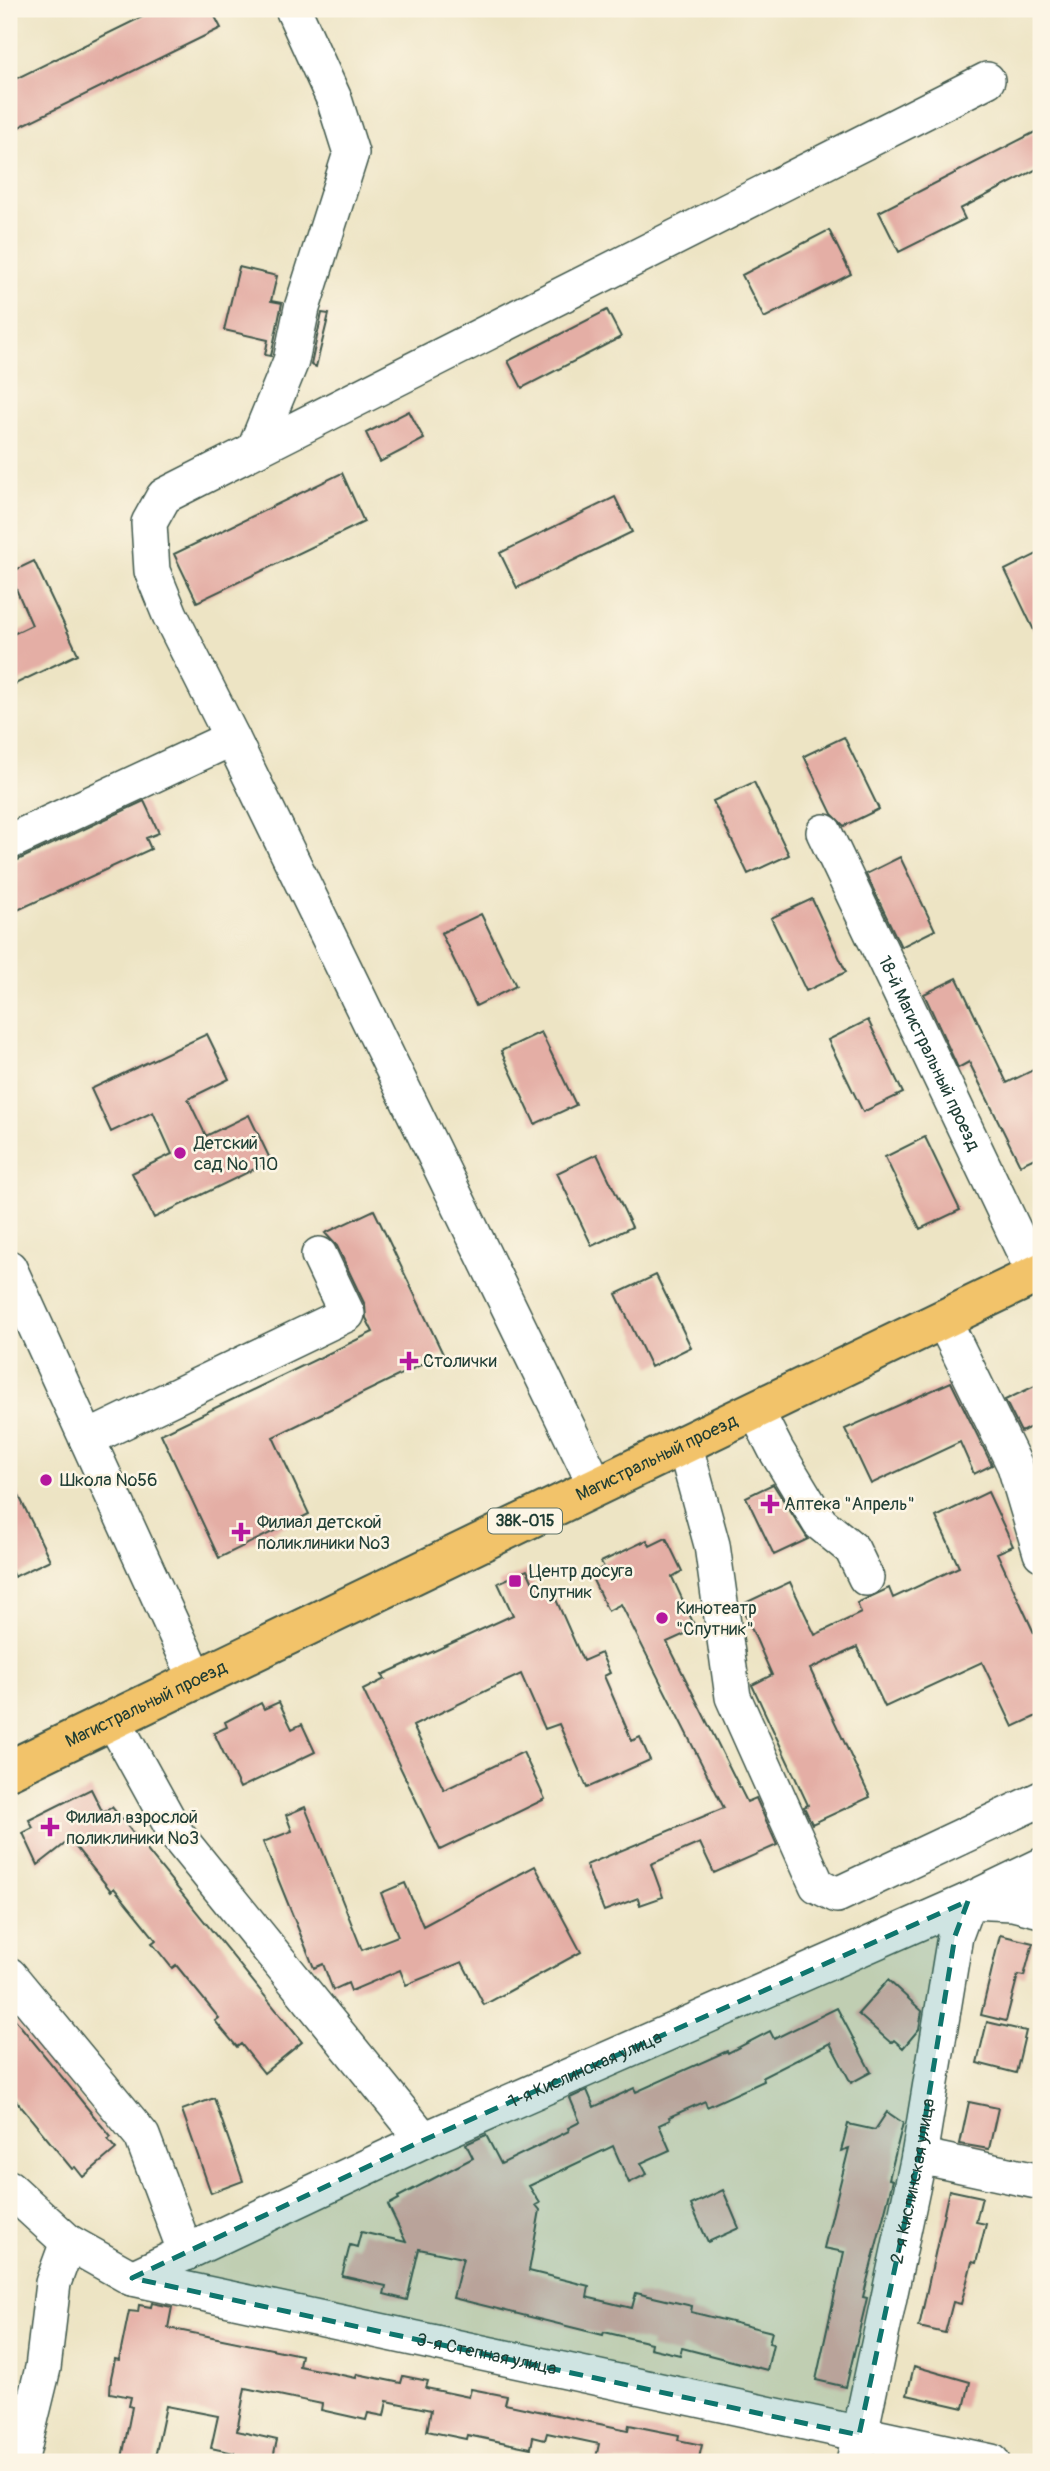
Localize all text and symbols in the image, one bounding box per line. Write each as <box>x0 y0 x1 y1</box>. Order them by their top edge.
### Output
street label: 18-й Магистральный проезд <box>873 952 986 1155</box>
place label: Детский сад № 110 <box>193 1132 278 1176</box>
marker: Детский сад № 110 <box>172 1145 188 1161</box>
place label: Столички <box>423 1350 497 1373</box>
marker: Столички <box>401 1353 417 1369</box>
street label: Магистральный проезд <box>572 1409 741 1506</box>
place label: Школа №56 <box>60 1469 158 1492</box>
marker: Школа №56 <box>38 1472 54 1488</box>
place label: Аптека "Апрель" <box>784 1493 915 1516</box>
marker: Аптека "Апрель" <box>762 1496 778 1512</box>
road number: 38К-015 <box>488 1508 562 1534</box>
place label: Филиал детской поликлиники №3 <box>257 1511 390 1555</box>
marker: Филиал детской поликлиники №3 <box>231 1522 251 1542</box>
place label: Центр досуга Спутник <box>529 1560 633 1604</box>
marker: Центр досуга Спутник <box>507 1573 523 1589</box>
place label: Кинотеатр "Спутник" <box>676 1597 757 1641</box>
marker: Кинотеатр "Спутник" <box>654 1610 670 1626</box>
street label: Магистральный проезд <box>61 1655 231 1753</box>
place label: Филиал взрослой поликлиники №3 <box>66 1806 199 1850</box>
marker: Филиал взрослой поликлиники №3 <box>40 1817 60 1837</box>
street label: 1-я Кислинская улица <box>505 2025 665 2113</box>
street label: 2-я Кислинская улица <box>885 2097 940 2266</box>
street label: 3-я Степная улица <box>414 2328 559 2380</box>

